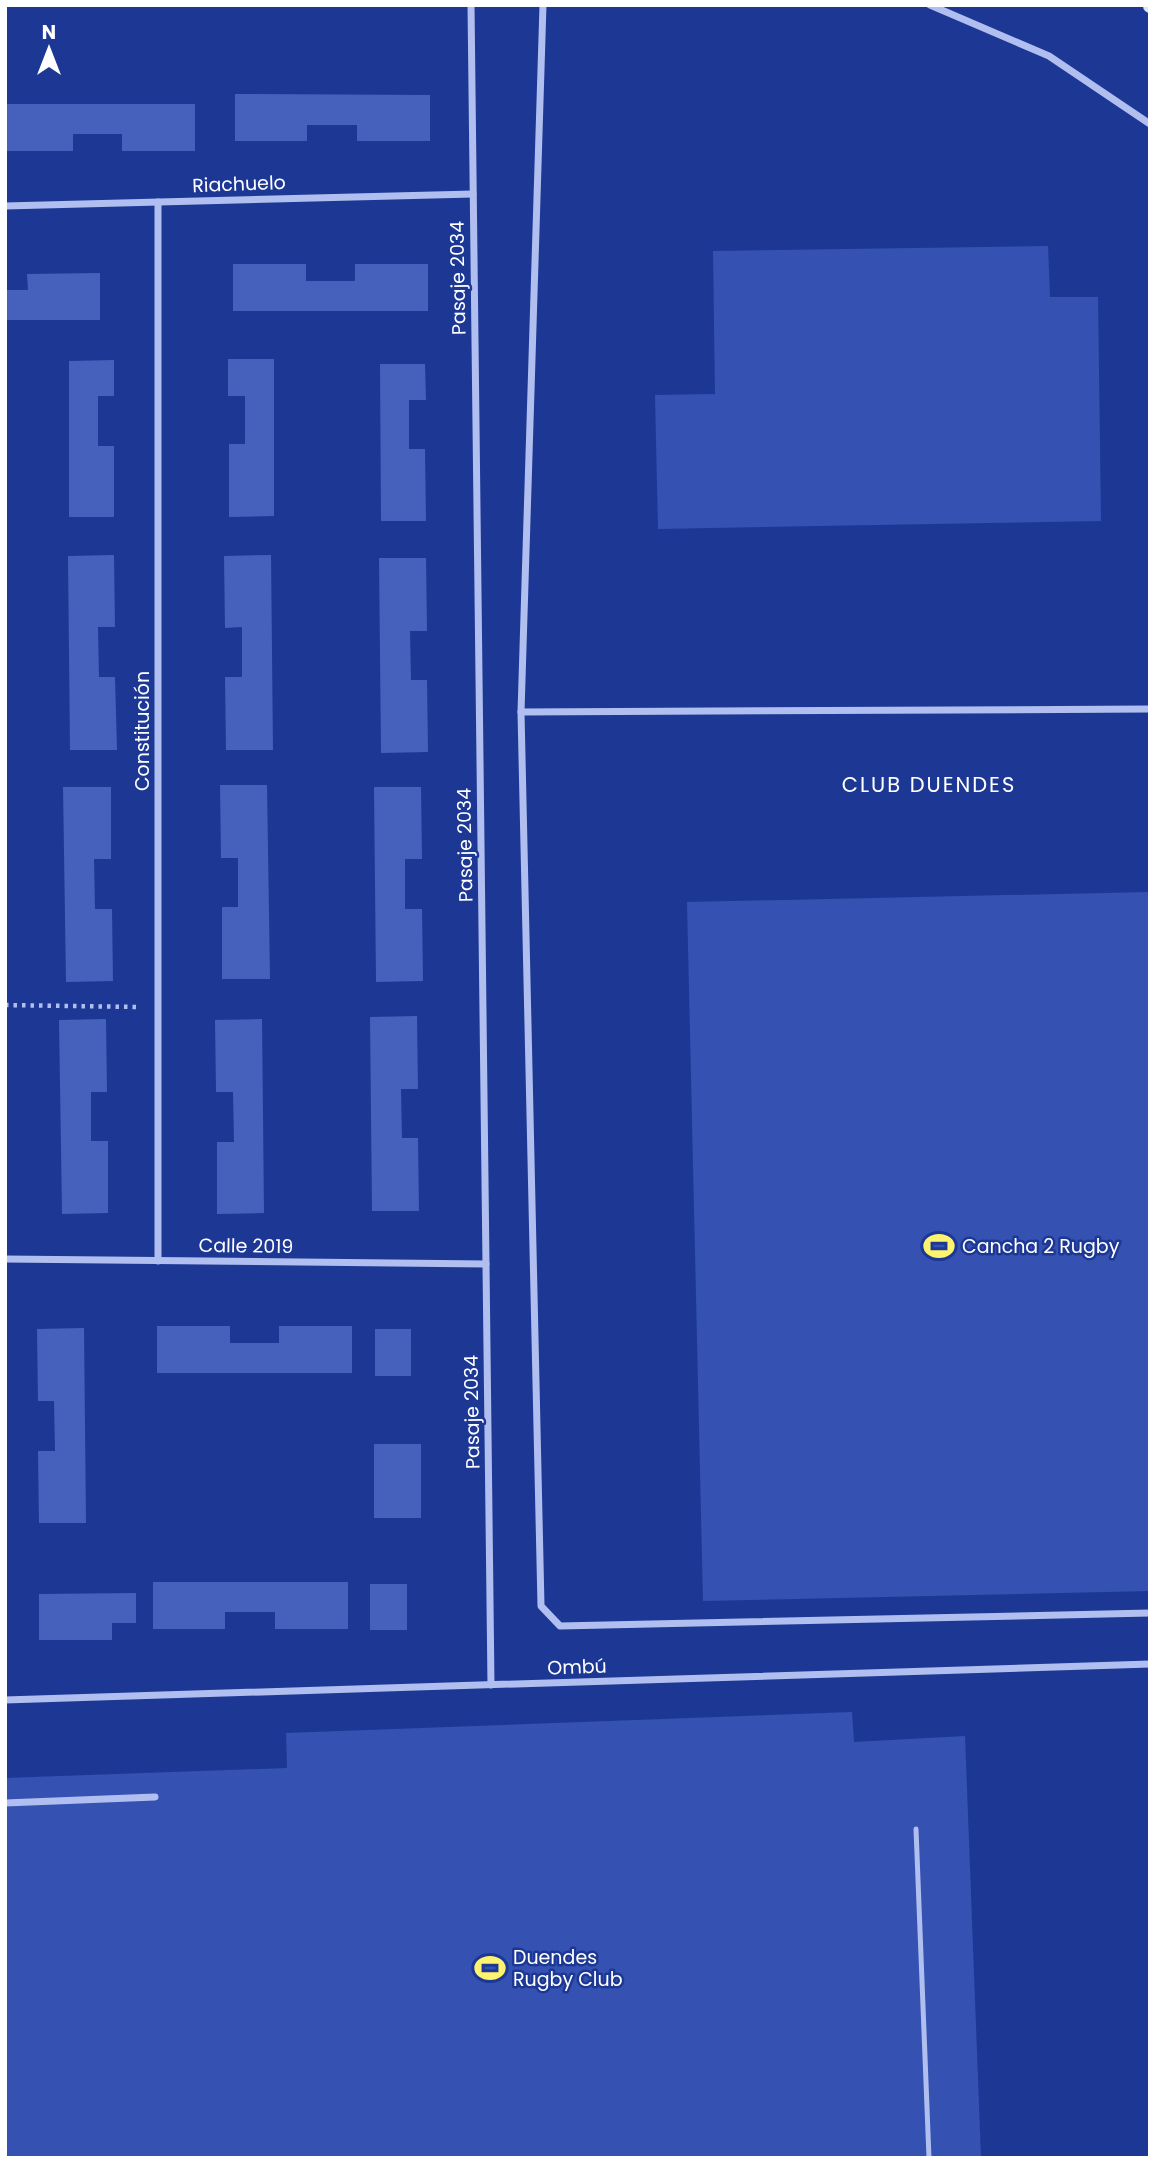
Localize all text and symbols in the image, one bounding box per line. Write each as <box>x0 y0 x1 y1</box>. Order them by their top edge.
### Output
north arrow <box>14 14 84 84</box>
text: N <box>42 19 56 46</box>
street label: Riachuelo <box>192 169 286 199</box>
street label: Pasaje 2034 <box>444 221 472 335</box>
street label: Constitución <box>129 671 156 791</box>
district label: CLUB DUENDES <box>842 770 1016 799</box>
street label: Pasaje 2034 <box>451 788 479 902</box>
sports icon: Cancha 2 Rugby <box>922 1229 956 1263</box>
street label: Calle 2019 <box>198 1232 294 1260</box>
place label: Cancha 2 Rugby <box>962 1233 1120 1260</box>
street label: Pasaje 2034 <box>458 1355 486 1469</box>
street label: Ombú <box>547 1652 607 1682</box>
place label: Duendes Rugby Club <box>513 1944 623 1993</box>
sports icon: Duendes Rugby Club <box>473 1951 507 1985</box>

